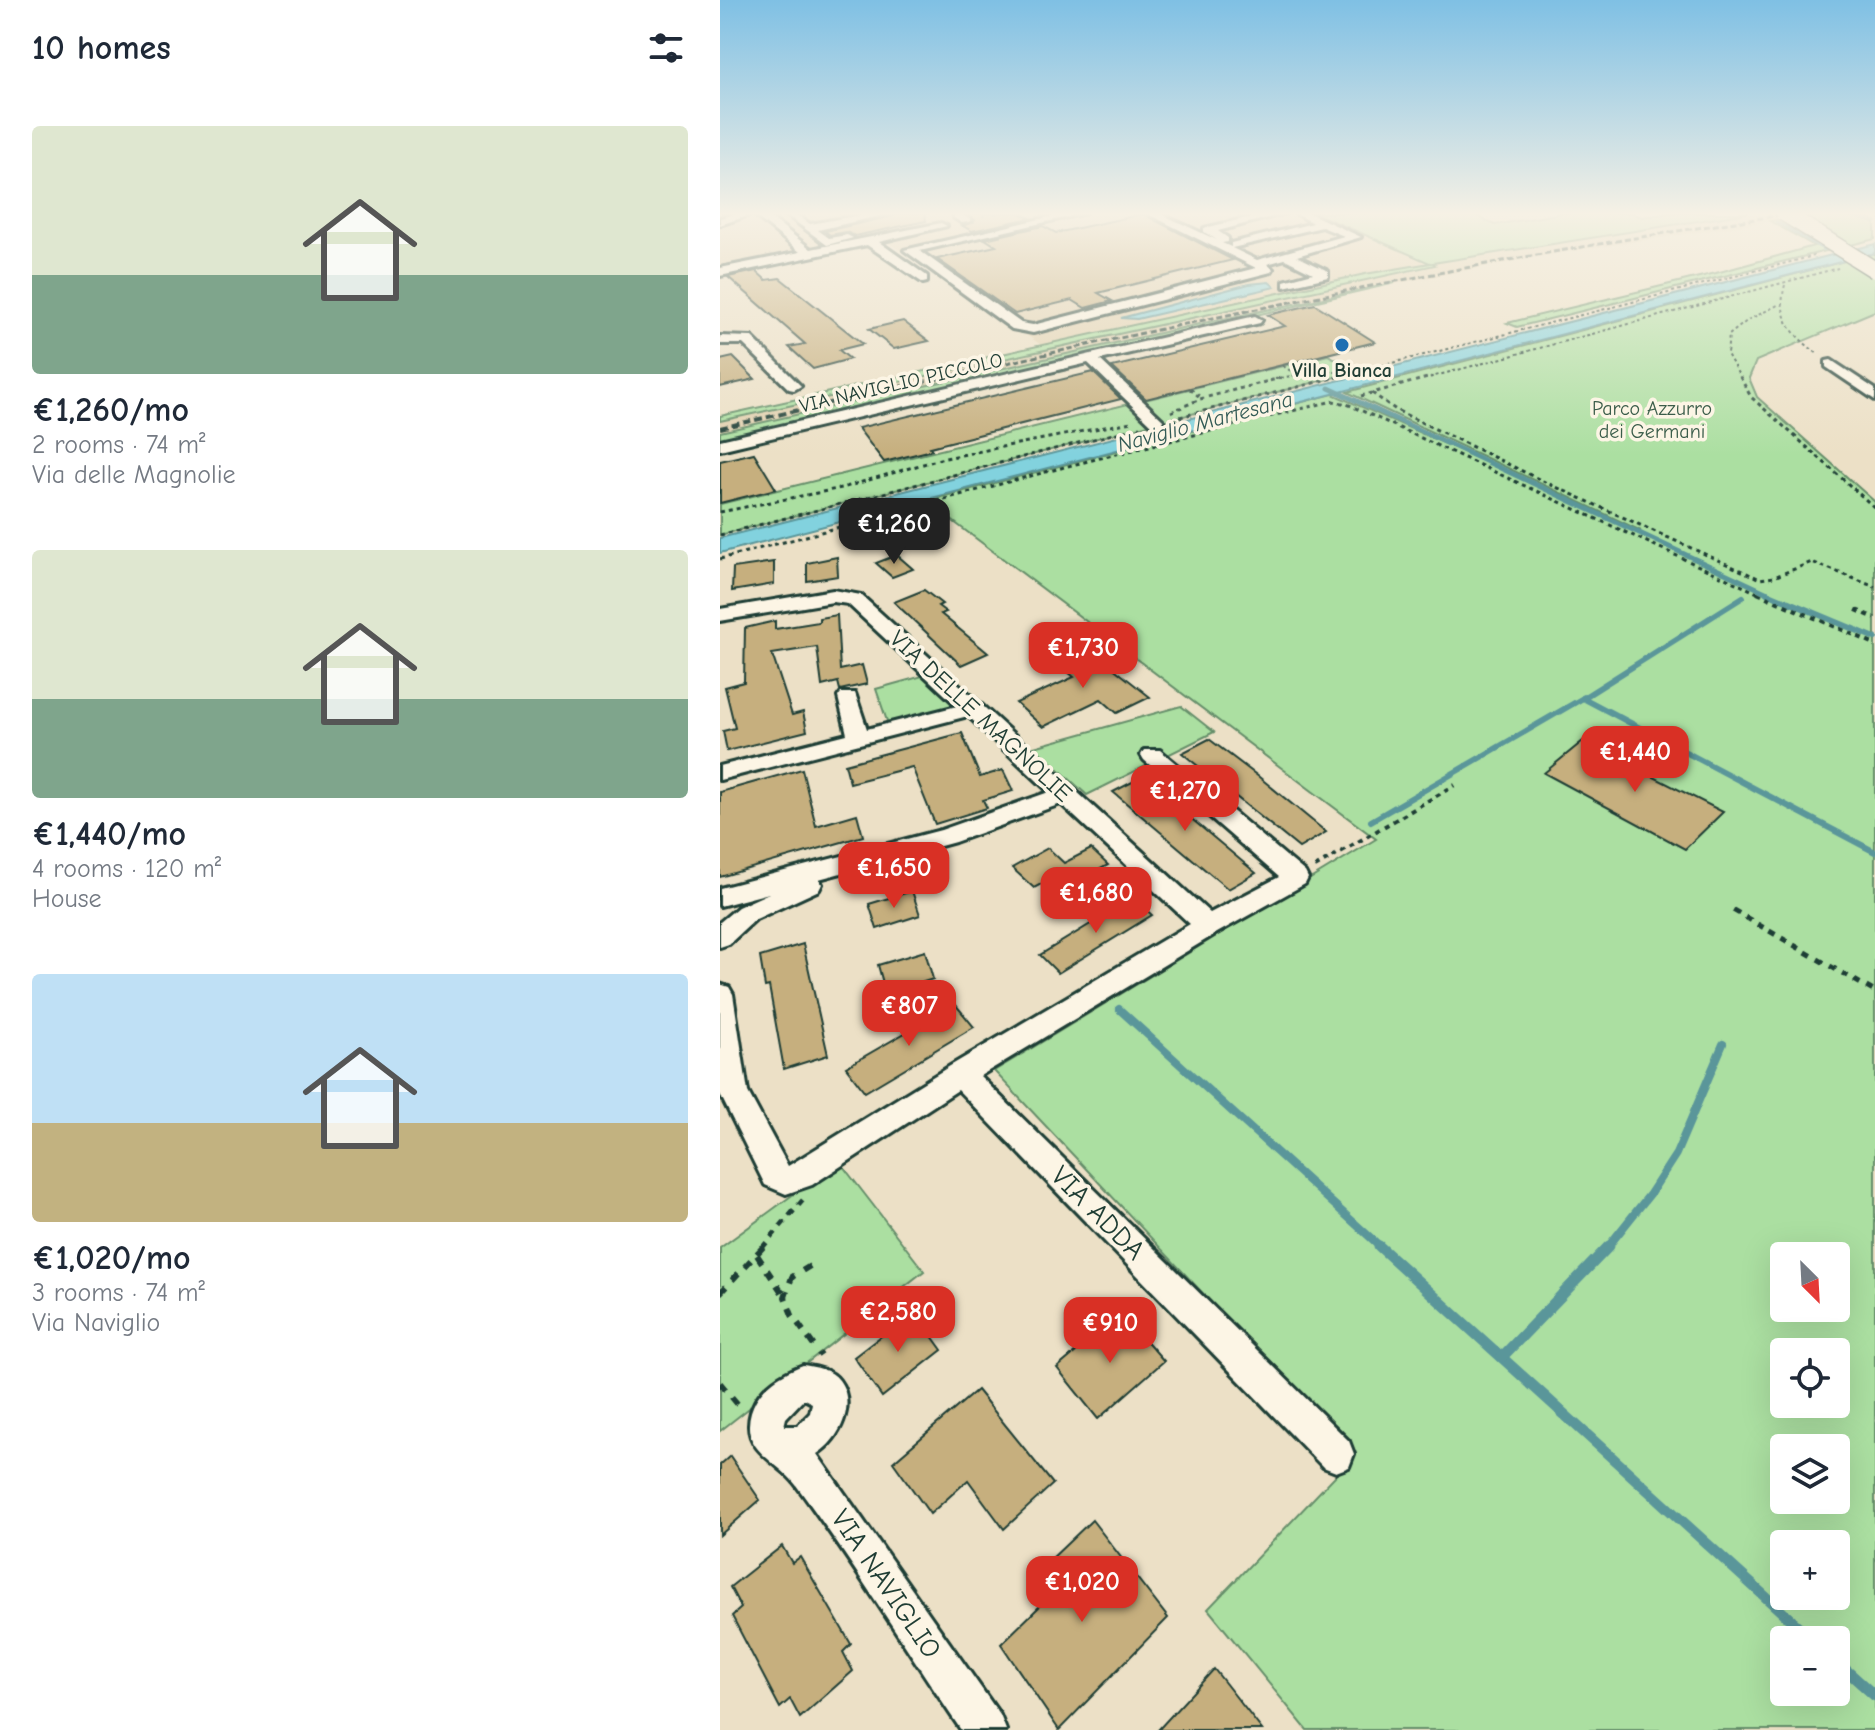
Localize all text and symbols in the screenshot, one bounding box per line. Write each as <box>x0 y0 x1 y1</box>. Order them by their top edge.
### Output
icon: filters <box>644 26 688 70</box>
text: 10 homes <box>32 28 171 68</box>
icon: home <box>288 178 432 322</box>
marker: Villa Bianca <box>1333 336 1351 354</box>
street label: VIA NAVIGLIO PICCOLO <box>797 348 1005 418</box>
place label: Villa Bianca <box>1292 359 1392 382</box>
water label: Naviglio Martesana <box>1115 386 1295 458</box>
text: €1,260/mo <box>32 390 189 430</box>
park label: Parco Azzurro dei Germani <box>1592 397 1712 443</box>
text: 2 rooms · 74 m² <box>32 430 205 460</box>
text: Via delle Magnolie <box>32 460 236 490</box>
pin: €1,260 <box>829 498 959 566</box>
text: €1,260 <box>857 509 931 539</box>
icon: home <box>288 602 432 746</box>
pin: €1,730 <box>1018 622 1148 690</box>
street label: VIA DELLE MAGNOLIE <box>884 624 1078 808</box>
text: €1,730 <box>1047 633 1119 663</box>
pin: €1,440 <box>1570 726 1700 794</box>
text: €1,440 <box>1599 737 1671 767</box>
pin: €1,270 <box>1120 765 1250 833</box>
text: €1,270 <box>1149 776 1221 806</box>
text: €1,440/mo <box>32 814 186 854</box>
pin: €1,650 <box>829 842 959 910</box>
text: €1,650 <box>856 853 932 883</box>
text: 4 rooms · 120 m² <box>32 854 221 884</box>
pin: €1,680 <box>1031 867 1161 935</box>
text: €1,680 <box>1059 878 1133 908</box>
text: House <box>32 884 102 914</box>
pin: €807 <box>862 980 956 1048</box>
text: €807 <box>880 991 938 1021</box>
icon: home <box>288 1026 432 1170</box>
street label: VIA ADDA <box>1044 1159 1152 1267</box>
text: €1,020/mo <box>32 1238 191 1278</box>
north arrow <box>1770 1242 1850 1322</box>
map controls <box>1770 1242 1850 1706</box>
text: 3 rooms · 74 m² <box>32 1278 205 1308</box>
pin: €2,580 <box>833 1286 963 1354</box>
text: €2,580 <box>859 1297 937 1327</box>
pin: €910 <box>1063 1297 1157 1365</box>
text: Via Naviglio <box>32 1308 160 1338</box>
text: €910 <box>1082 1308 1138 1338</box>
button: locate <box>1770 1338 1850 1418</box>
button: layers <box>1770 1434 1850 1514</box>
street label: VIA NAVIGLIO <box>825 1504 947 1664</box>
button: + <box>1770 1530 1850 1610</box>
pin: €1,020 <box>1017 1556 1147 1624</box>
text: €1,020 <box>1044 1567 1120 1597</box>
button: − <box>1770 1626 1850 1706</box>

